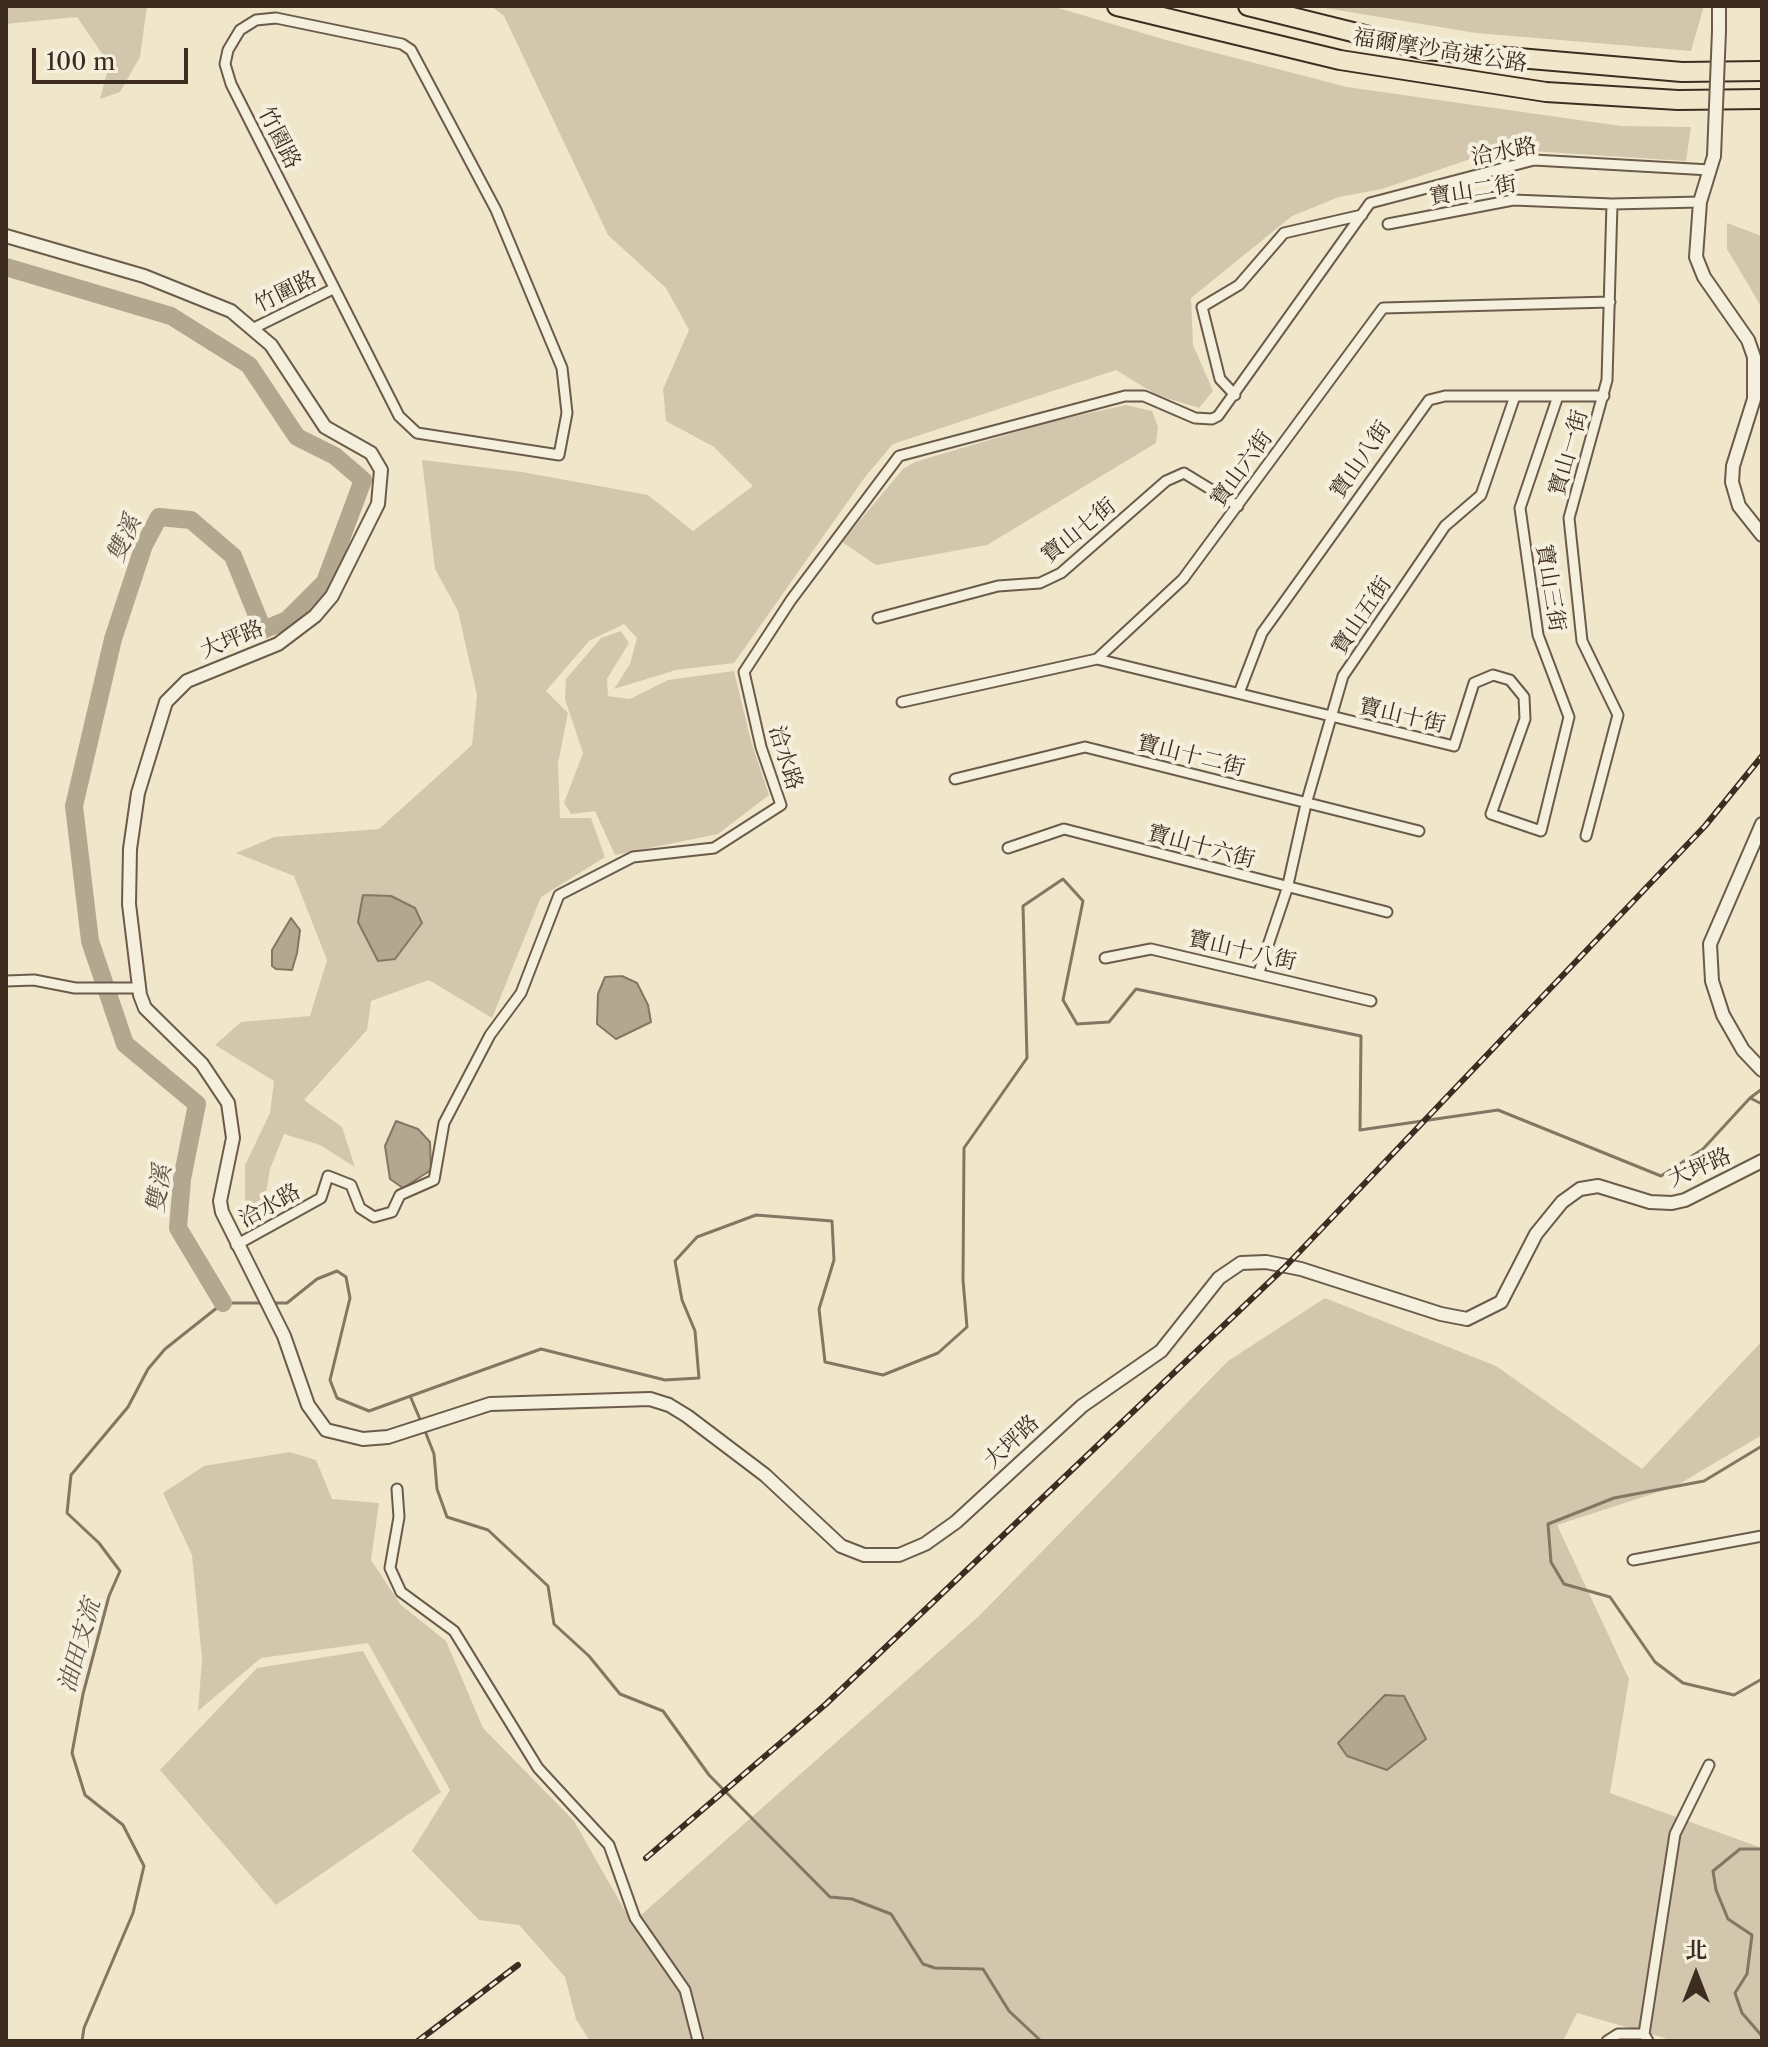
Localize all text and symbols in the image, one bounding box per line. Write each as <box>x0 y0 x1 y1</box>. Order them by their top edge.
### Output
street label: 福爾摩沙高速公路 <box>1351 24 1529 78</box>
scale bar <box>36 32 192 82</box>
text: 100 m <box>46 47 115 76</box>
street label: 竹園路 <box>252 103 306 173</box>
street label: 洽水路 <box>1469 133 1539 171</box>
street label: 寶山二街 <box>1427 171 1519 211</box>
street label: 竹圍路 <box>251 266 321 318</box>
street label: 寶山一街 <box>1544 407 1594 499</box>
street label: 寶山八街 <box>1325 416 1397 504</box>
street label: 寶山六街 <box>1205 426 1279 512</box>
street label: 寶山七街 <box>1036 493 1122 569</box>
water label: 雙溪 <box>102 511 148 567</box>
street label: 寶山三街 <box>1530 542 1570 634</box>
street label: 寶山五街 <box>1326 572 1398 660</box>
street label: 大坪路 <box>196 615 268 665</box>
street label: 寶山十街 <box>1356 693 1448 739</box>
street label: 洽水路 <box>763 723 807 793</box>
street label: 寶山十二街 <box>1134 730 1248 782</box>
street label: 寶山十六街 <box>1144 820 1258 874</box>
street label: 寶山十八街 <box>1185 926 1299 976</box>
street label: 大坪路 <box>1664 1143 1736 1193</box>
water label: 雙溪 <box>142 1163 178 1215</box>
street label: 洽水路 <box>235 1178 305 1234</box>
street label: 大坪路 <box>979 1410 1045 1474</box>
water label: 油田支流 <box>53 1596 107 1696</box>
north arrow <box>1656 1935 1736 2015</box>
text: 北 <box>1685 1937 1707 1964</box>

